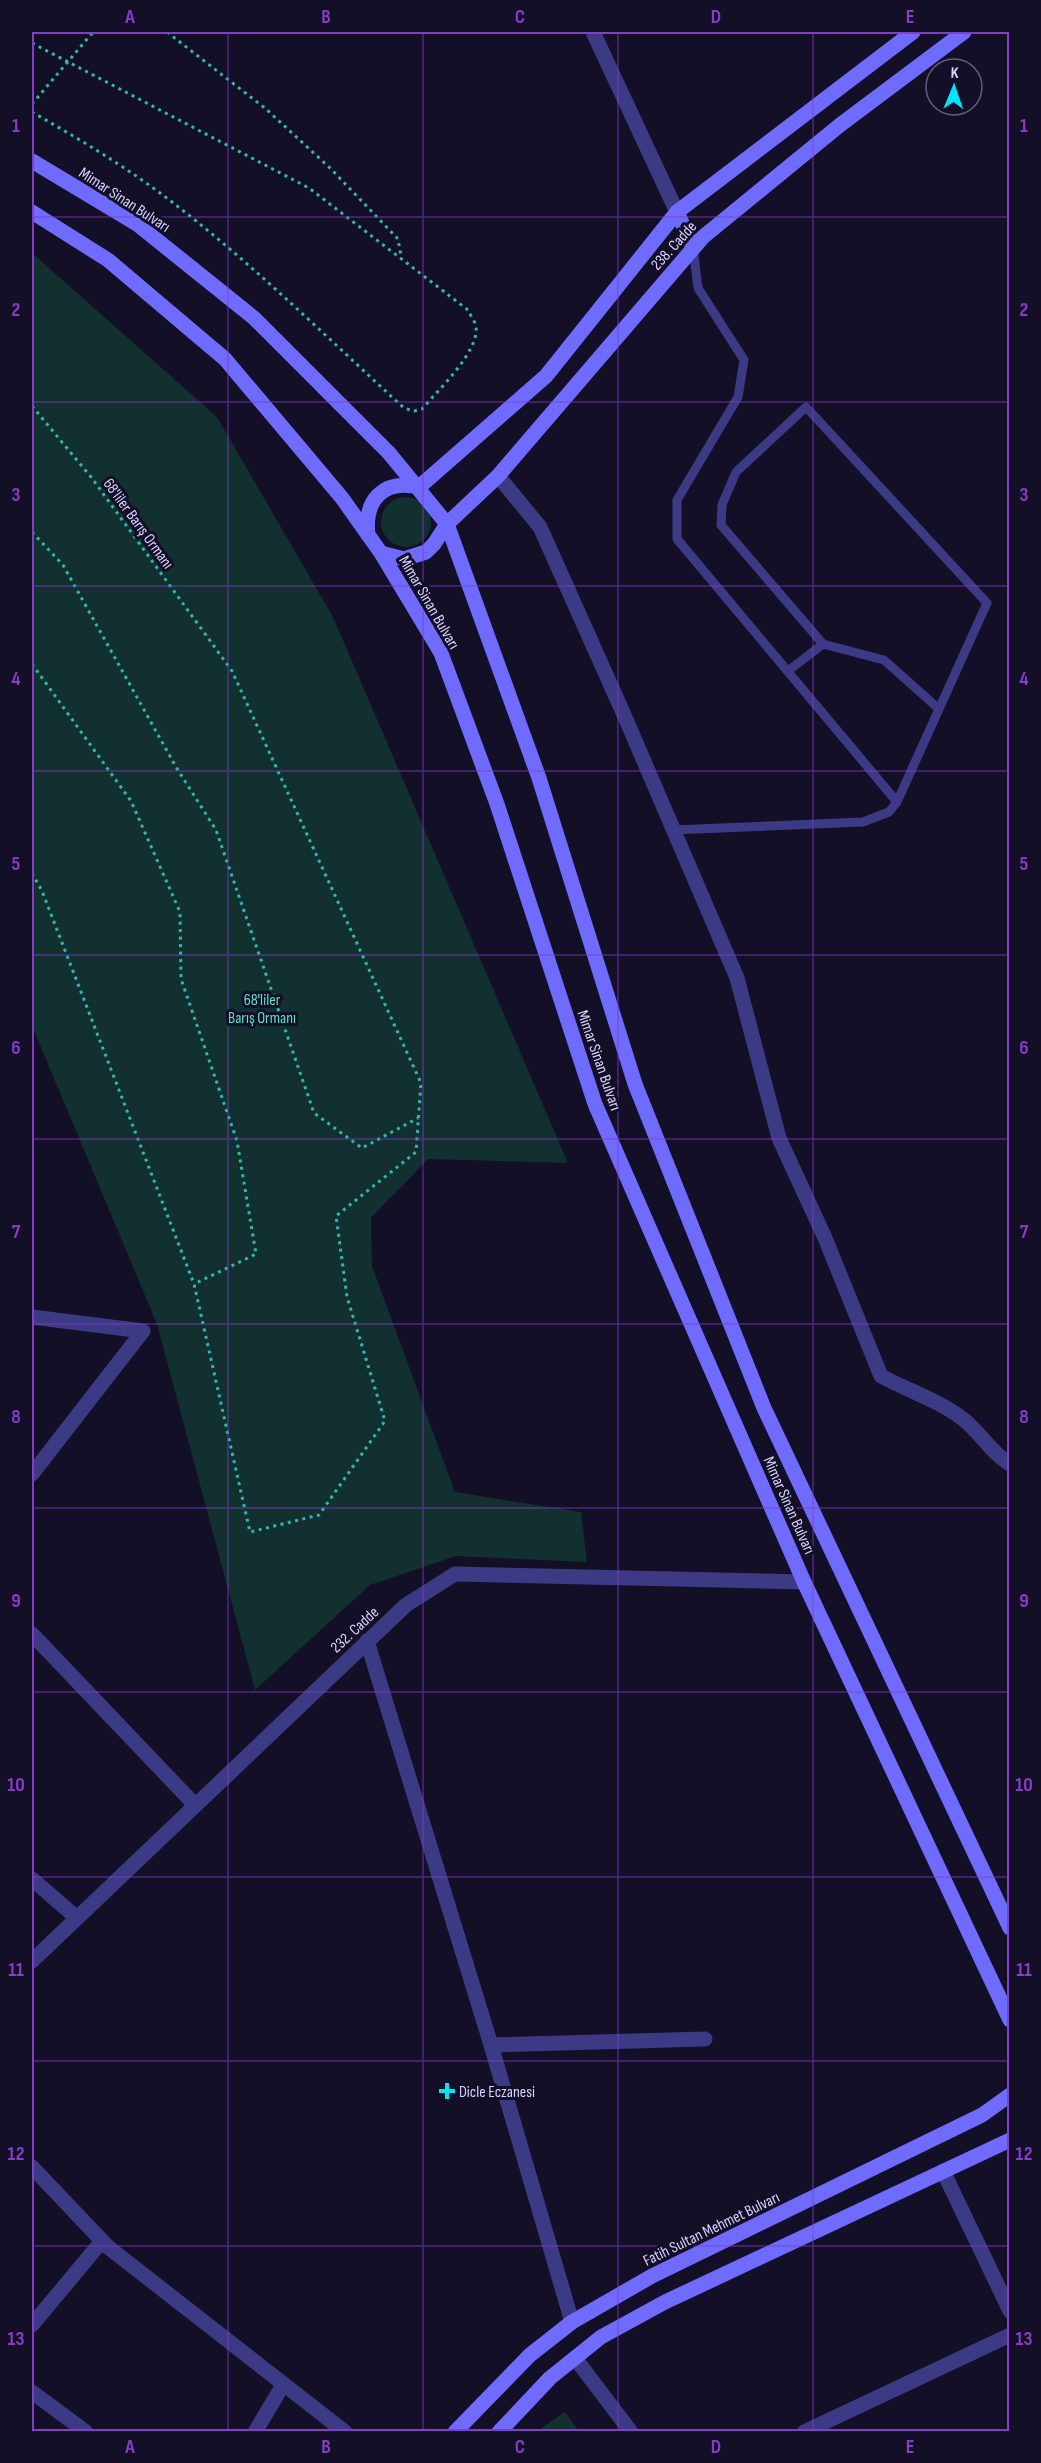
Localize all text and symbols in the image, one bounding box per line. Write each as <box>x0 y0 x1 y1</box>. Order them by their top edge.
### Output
text: A <box>124 5 135 29</box>
text: B <box>321 5 331 29</box>
text: C <box>515 5 525 29</box>
text: D <box>711 5 721 29</box>
text: E <box>906 5 914 29</box>
north arrow <box>924 57 984 117</box>
text: K <box>950 64 959 83</box>
text: 1 <box>12 114 20 138</box>
text: 1 <box>1020 114 1028 138</box>
street label: Mimar Sinan Bulvarı <box>75 164 173 237</box>
street label: 238. Cadde <box>647 218 701 274</box>
text: 2 <box>12 298 20 322</box>
text: 2 <box>1020 298 1028 322</box>
street label: 68'liler Barış Ormanı <box>99 475 177 573</box>
text: 3 <box>12 483 21 507</box>
text: 3 <box>1020 483 1029 507</box>
street label: Mimar Sinan Bulvarı <box>394 553 463 653</box>
text: 4 <box>11 667 21 691</box>
text: 4 <box>1019 667 1029 691</box>
text: 5 <box>12 852 21 876</box>
text: 5 <box>1020 852 1029 876</box>
park label: 68'liler Barış Ormanı <box>228 991 296 1028</box>
street label: Mimar Sinan Bulvarı <box>573 1008 625 1113</box>
text: 6 <box>11 1036 21 1060</box>
text: 6 <box>1019 1036 1029 1060</box>
text: 7 <box>12 1220 21 1244</box>
text: 7 <box>1020 1220 1029 1244</box>
text: 8 <box>11 1405 21 1429</box>
text: 8 <box>1019 1405 1029 1429</box>
street label: Mimar Sinan Bulvarı <box>759 1454 819 1557</box>
text: 9 <box>11 1589 21 1613</box>
text: 9 <box>1019 1589 1029 1613</box>
street label: 232. Cadde <box>327 1603 383 1657</box>
text: 10 <box>7 1773 25 1797</box>
text: 10 <box>1015 1773 1033 1797</box>
text: 11 <box>8 1958 24 1982</box>
text: 11 <box>1016 1958 1032 1982</box>
place label: Dicle Eczanesi <box>459 2083 535 2102</box>
marker: Dicle Eczanesi <box>440 2084 454 2098</box>
text: 12 <box>8 2142 24 2166</box>
text: 12 <box>1016 2142 1032 2166</box>
street label: Fatih Sultan Mehmet Bulvarı <box>640 2188 783 2271</box>
text: 13 <box>8 2327 24 2351</box>
text: 13 <box>1016 2327 1032 2351</box>
text: A <box>124 2435 135 2459</box>
text: B <box>321 2435 331 2459</box>
text: C <box>515 2435 525 2459</box>
text: D <box>711 2435 721 2459</box>
text: E <box>906 2435 914 2459</box>

